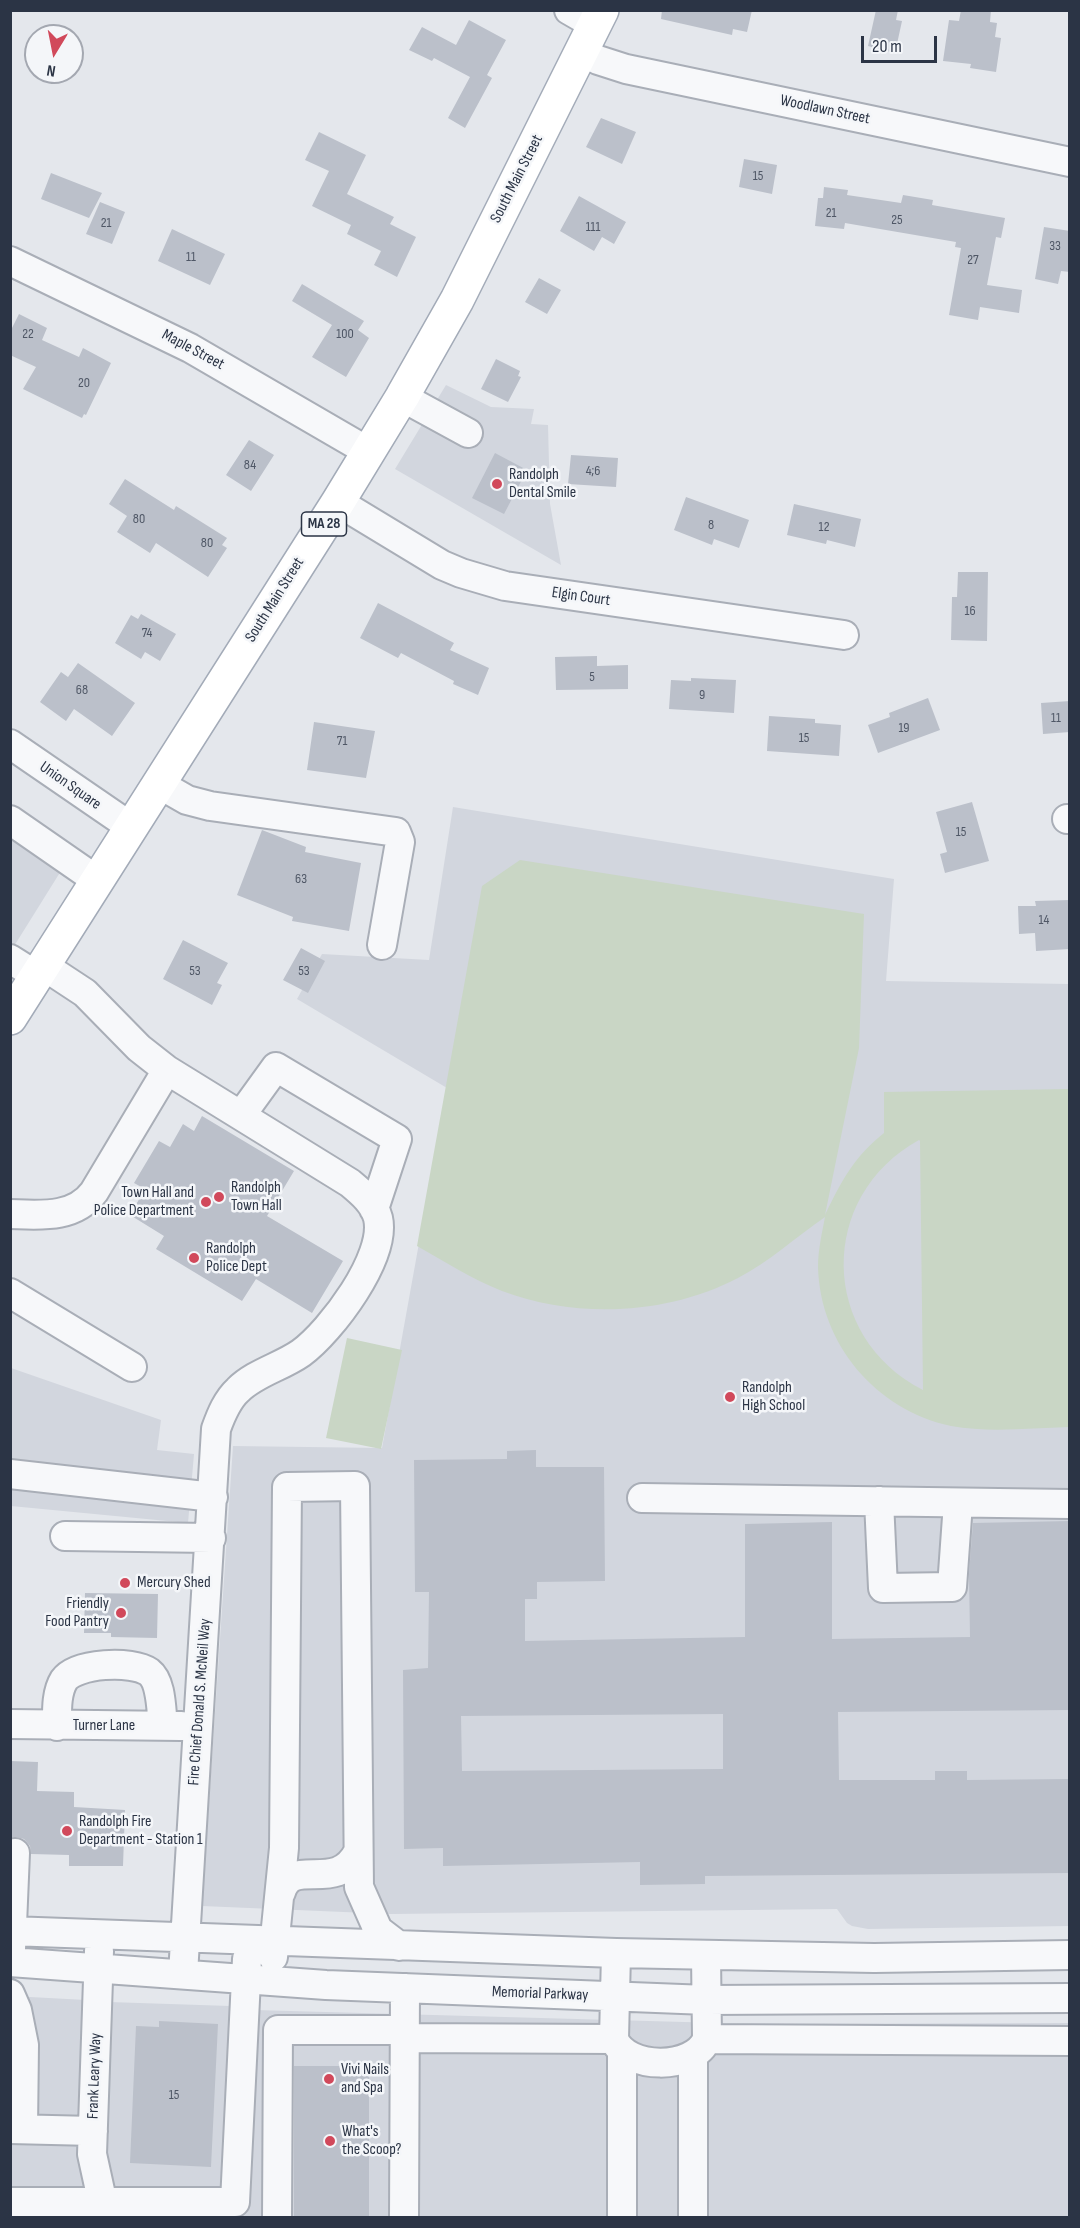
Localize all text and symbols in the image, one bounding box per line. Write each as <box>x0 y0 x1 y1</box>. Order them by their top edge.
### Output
north arrow <box>24 24 84 84</box>
scale bar <box>864 24 940 62</box>
text: 20 m <box>872 36 902 57</box>
text: N <box>45 60 57 80</box>
street label: Woodlawn Street <box>778 91 872 129</box>
street label: South Main Street <box>487 132 547 226</box>
house number: 15 <box>753 168 763 184</box>
house number: 21 <box>826 205 836 221</box>
house number: 25 <box>891 212 903 228</box>
house number: 21 <box>101 215 111 231</box>
house number: 111 <box>586 219 600 235</box>
house number: 33 <box>1049 238 1061 254</box>
house number: 11 <box>186 249 196 265</box>
house number: 27 <box>967 252 979 268</box>
house number: 22 <box>22 326 34 342</box>
street label: Maple Street <box>158 326 228 374</box>
house number: 100 <box>336 326 354 342</box>
house number: 20 <box>78 375 90 391</box>
house number: 84 <box>244 457 256 473</box>
house number: 4;6 <box>586 463 600 479</box>
place label: Randolph Dental Smile <box>509 465 576 503</box>
marker: Randolph Dental Smile <box>490 477 504 491</box>
house number: 80 <box>133 511 145 527</box>
road number: MA 28 <box>302 512 346 536</box>
house number: 8 <box>708 517 714 533</box>
house number: 12 <box>819 519 829 535</box>
house number: 80 <box>201 535 213 551</box>
street label: South Main Street <box>241 554 309 646</box>
street label: Elgin Court <box>550 583 612 611</box>
house number: 16 <box>964 603 976 619</box>
house number: 74 <box>142 625 152 641</box>
house number: 5 <box>589 669 595 685</box>
house number: 68 <box>76 682 88 698</box>
house number: 9 <box>699 687 705 703</box>
house number: 11 <box>1051 710 1061 726</box>
house number: 19 <box>898 720 910 736</box>
house number: 15 <box>799 730 809 746</box>
house number: 71 <box>337 733 347 749</box>
street label: Union Square <box>35 758 105 814</box>
house number: 15 <box>956 824 966 840</box>
house number: 63 <box>295 871 307 887</box>
house number: 14 <box>1039 912 1049 928</box>
house number: 53 <box>189 963 201 979</box>
house number: 53 <box>298 963 310 979</box>
place label: Randolph Town Hall <box>231 1178 282 1216</box>
place label: Town Hall and Police Department <box>94 1183 194 1221</box>
marker: Randolph Town Hall <box>212 1190 226 1204</box>
marker: Town Hall and Police Department <box>199 1195 213 1209</box>
place label: Randolph Police Dept <box>206 1239 267 1277</box>
marker: Randolph Police Dept <box>187 1251 201 1265</box>
place label: Randolph High School <box>742 1378 805 1416</box>
marker: Randolph High School <box>723 1390 737 1404</box>
place label: Mercury Shed <box>137 1573 211 1593</box>
marker: Mercury Shed <box>118 1576 132 1590</box>
place label: Friendly Food Pantry <box>45 1594 109 1632</box>
marker: Friendly Food Pantry <box>114 1606 128 1620</box>
street label: Fire Chief Donald S. McNeil Way <box>185 1618 215 1786</box>
street label: Turner Lane <box>73 1716 135 1736</box>
place label: Randolph Fire Department - Station 1 <box>79 1812 203 1850</box>
marker: Randolph Fire Department - Station 1 <box>60 1824 74 1838</box>
street label: Memorial Parkway <box>491 1983 589 2005</box>
street label: Frank Leary Way <box>84 2033 106 2119</box>
place label: Vivi Nails and Spa <box>341 2060 389 2098</box>
marker: Vivi Nails and Spa <box>322 2072 336 2086</box>
house number: 15 <box>169 2087 179 2103</box>
place label: What's the Scoop? <box>342 2122 401 2160</box>
marker: What's the Scoop? <box>323 2134 337 2148</box>

